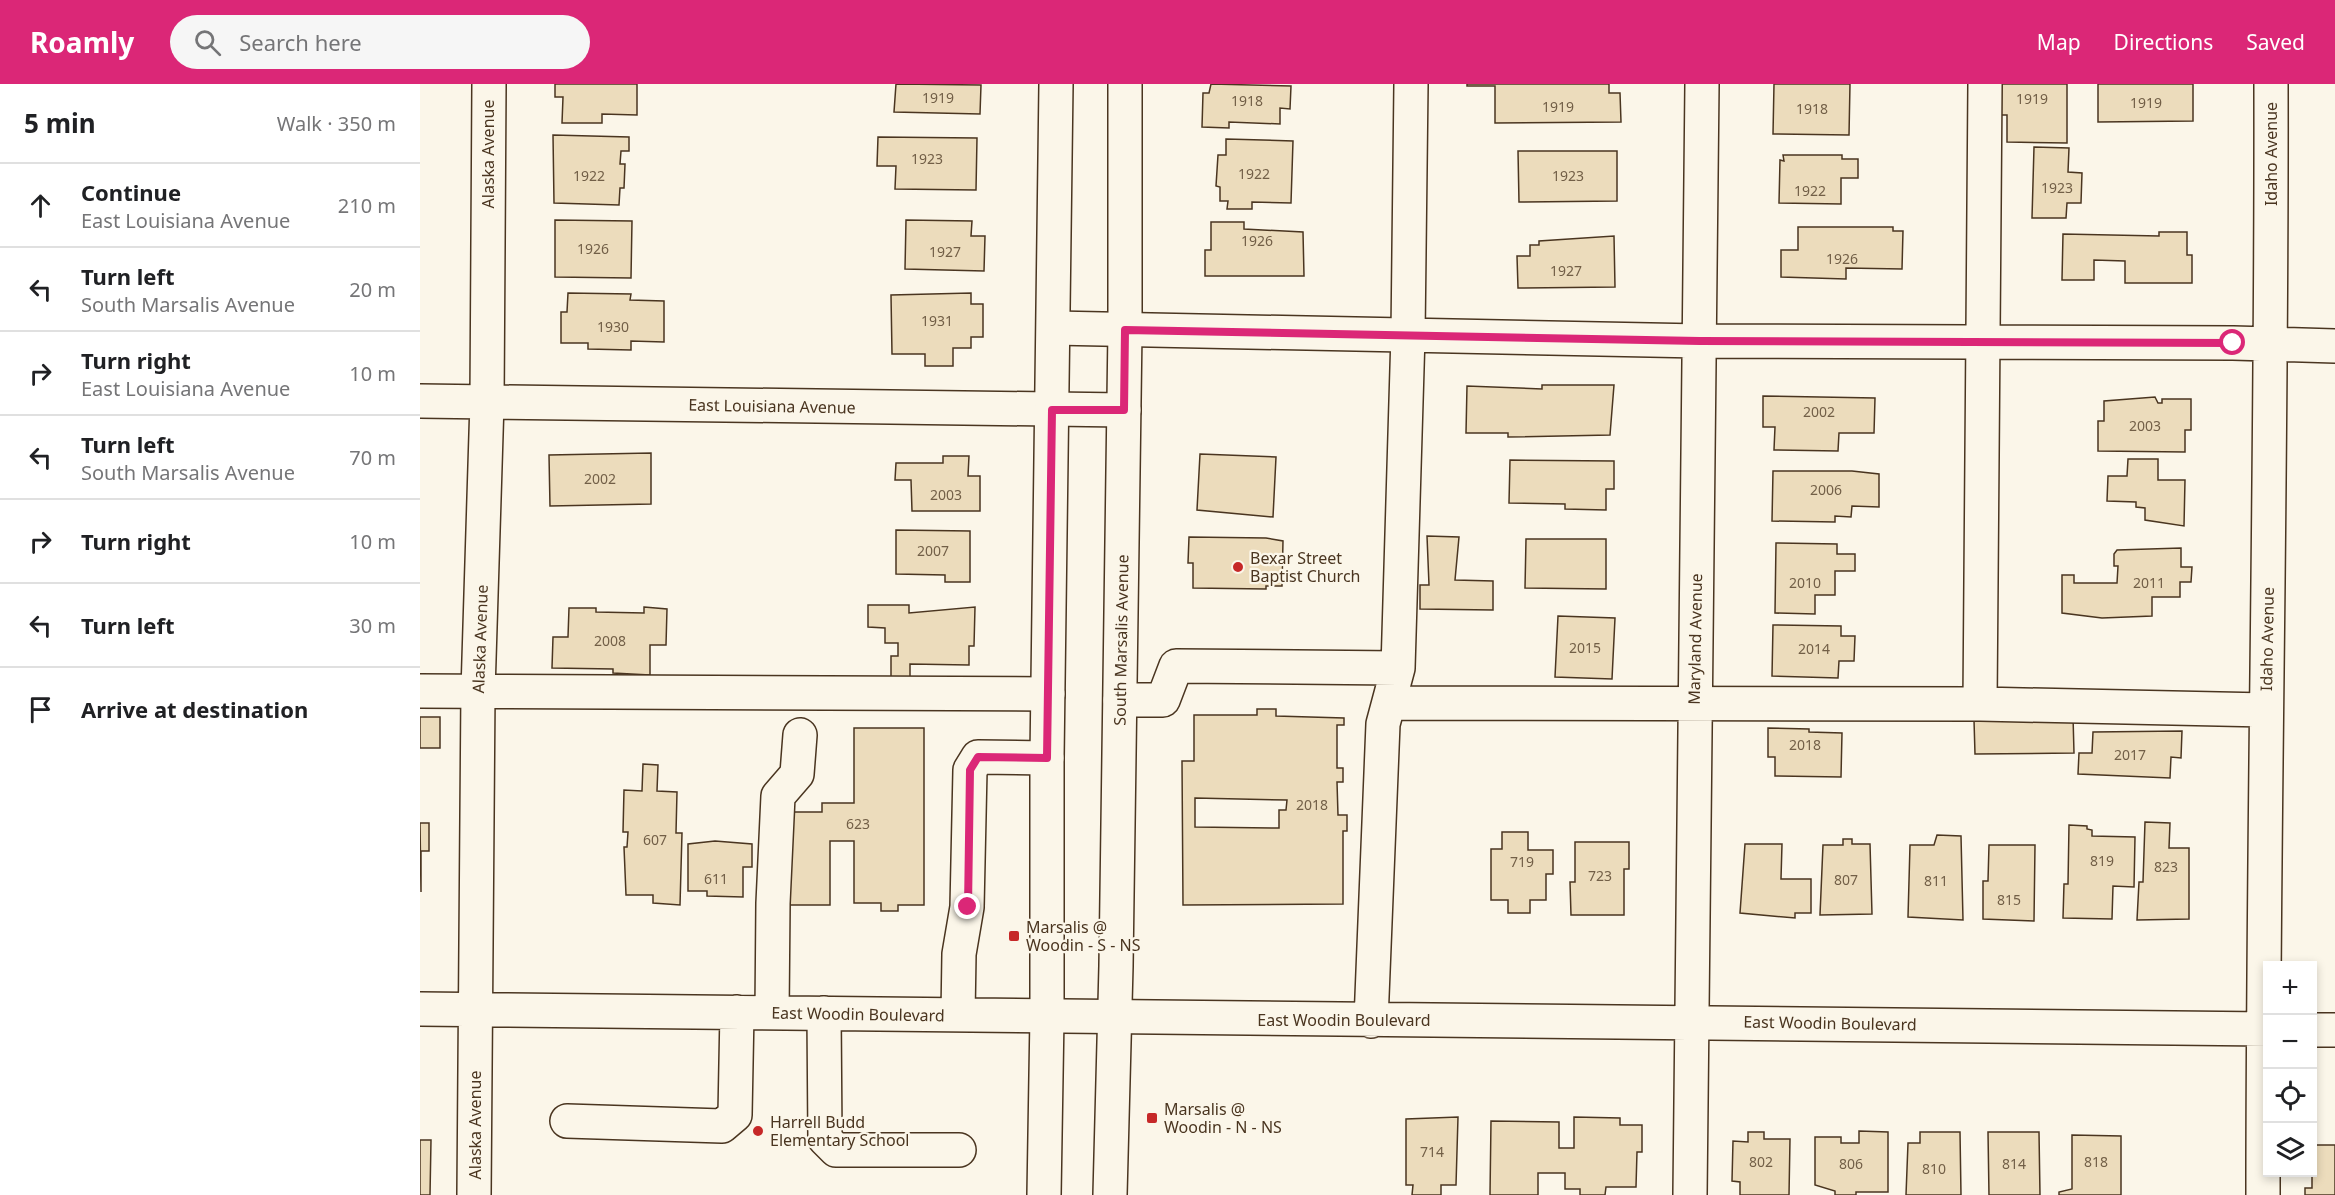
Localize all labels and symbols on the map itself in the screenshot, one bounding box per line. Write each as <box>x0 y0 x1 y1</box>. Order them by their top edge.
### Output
house number: 1919 <box>922 88 954 107</box>
house number: 1919 <box>2016 89 2048 108</box>
house number: 1918 <box>1231 91 1263 110</box>
house number: 1919 <box>2130 93 2162 112</box>
house number: 1919 <box>1542 97 1574 116</box>
house number: 1918 <box>1796 99 1828 118</box>
street label: Alaska Avenue <box>477 100 499 208</box>
street label: Idaho Avenue <box>2260 102 2282 206</box>
house number: 1923 <box>911 149 943 168</box>
house number: 1922 <box>1238 164 1270 183</box>
house number: 1922 <box>573 166 605 185</box>
house number: 1923 <box>1552 166 1584 185</box>
house number: 1923 <box>2041 178 2073 197</box>
house number: 1922 <box>1794 181 1826 200</box>
house number: 1926 <box>1241 231 1273 250</box>
house number: 1926 <box>577 239 609 258</box>
house number: 1927 <box>929 242 961 261</box>
house number: 1926 <box>1826 249 1858 268</box>
house number: 1927 <box>1550 261 1582 280</box>
house number: 1931 <box>921 311 953 330</box>
house number: 1930 <box>597 317 629 336</box>
route start <box>2219 329 2245 355</box>
street label: East Louisiana Avenue <box>688 394 856 418</box>
house number: 2002 <box>1803 402 1835 421</box>
house number: 2003 <box>2129 416 2161 435</box>
house number: 2002 <box>584 469 616 488</box>
house number: 2006 <box>1810 480 1842 499</box>
house number: 2003 <box>930 485 962 504</box>
house number: 2007 <box>917 541 949 560</box>
place label: Bexar Street Baptist Church <box>1250 547 1360 587</box>
street label: South Marsalis Avenue <box>1109 554 1133 726</box>
marker: Bexar Street Baptist Church <box>1231 560 1245 574</box>
street label: Maryland Avenue <box>1683 573 1707 705</box>
house number: 2010 <box>1789 573 1821 592</box>
house number: 2011 <box>2133 573 2165 592</box>
street label: Alaska Avenue <box>467 584 493 694</box>
street label: Idaho Avenue <box>2255 587 2279 691</box>
house number: 2008 <box>594 631 626 650</box>
house number: 2015 <box>1569 638 1601 657</box>
house number: 2014 <box>1798 639 1830 658</box>
house number: 2018 <box>1789 735 1821 754</box>
house number: 2017 <box>2114 745 2146 764</box>
house number: 2018 <box>1296 795 1328 814</box>
house number: 623 <box>846 814 870 833</box>
house number: 607 <box>643 830 667 849</box>
house number: 819 <box>2090 851 2114 870</box>
house number: 719 <box>1510 852 1534 871</box>
house number: 823 <box>2154 857 2178 876</box>
house number: 723 <box>1588 866 1612 885</box>
house number: 611 <box>704 869 728 888</box>
house number: 807 <box>1834 870 1858 889</box>
house number: 811 <box>1924 871 1948 890</box>
house number: 815 <box>1997 890 2021 909</box>
route end <box>954 893 980 919</box>
place label: Marsalis @ Woodin - S - NS <box>1026 916 1141 956</box>
marker: Marsalis @ Woodin - S - NS <box>1007 929 1021 943</box>
street label: East Woodin Boulevard <box>771 1001 945 1027</box>
street label: East Woodin Boulevard <box>1257 1009 1431 1031</box>
street label: East Woodin Boulevard <box>1743 1010 1917 1036</box>
street label: Alaska Avenue <box>464 1071 486 1179</box>
place label: Marsalis @ Woodin - N - NS <box>1164 1098 1282 1138</box>
place label: Harrell Budd Elementary School <box>770 1111 909 1151</box>
marker: Marsalis @ Woodin - N - NS <box>1145 1111 1159 1125</box>
marker: Harrell Budd Elementary School <box>751 1124 765 1138</box>
house number: 714 <box>1420 1142 1444 1161</box>
house number: 802 <box>1749 1152 1773 1171</box>
house number: 818 <box>2084 1152 2108 1171</box>
house number: 806 <box>1839 1154 1863 1173</box>
house number: 814 <box>2002 1154 2026 1173</box>
house number: 810 <box>1922 1159 1946 1178</box>

